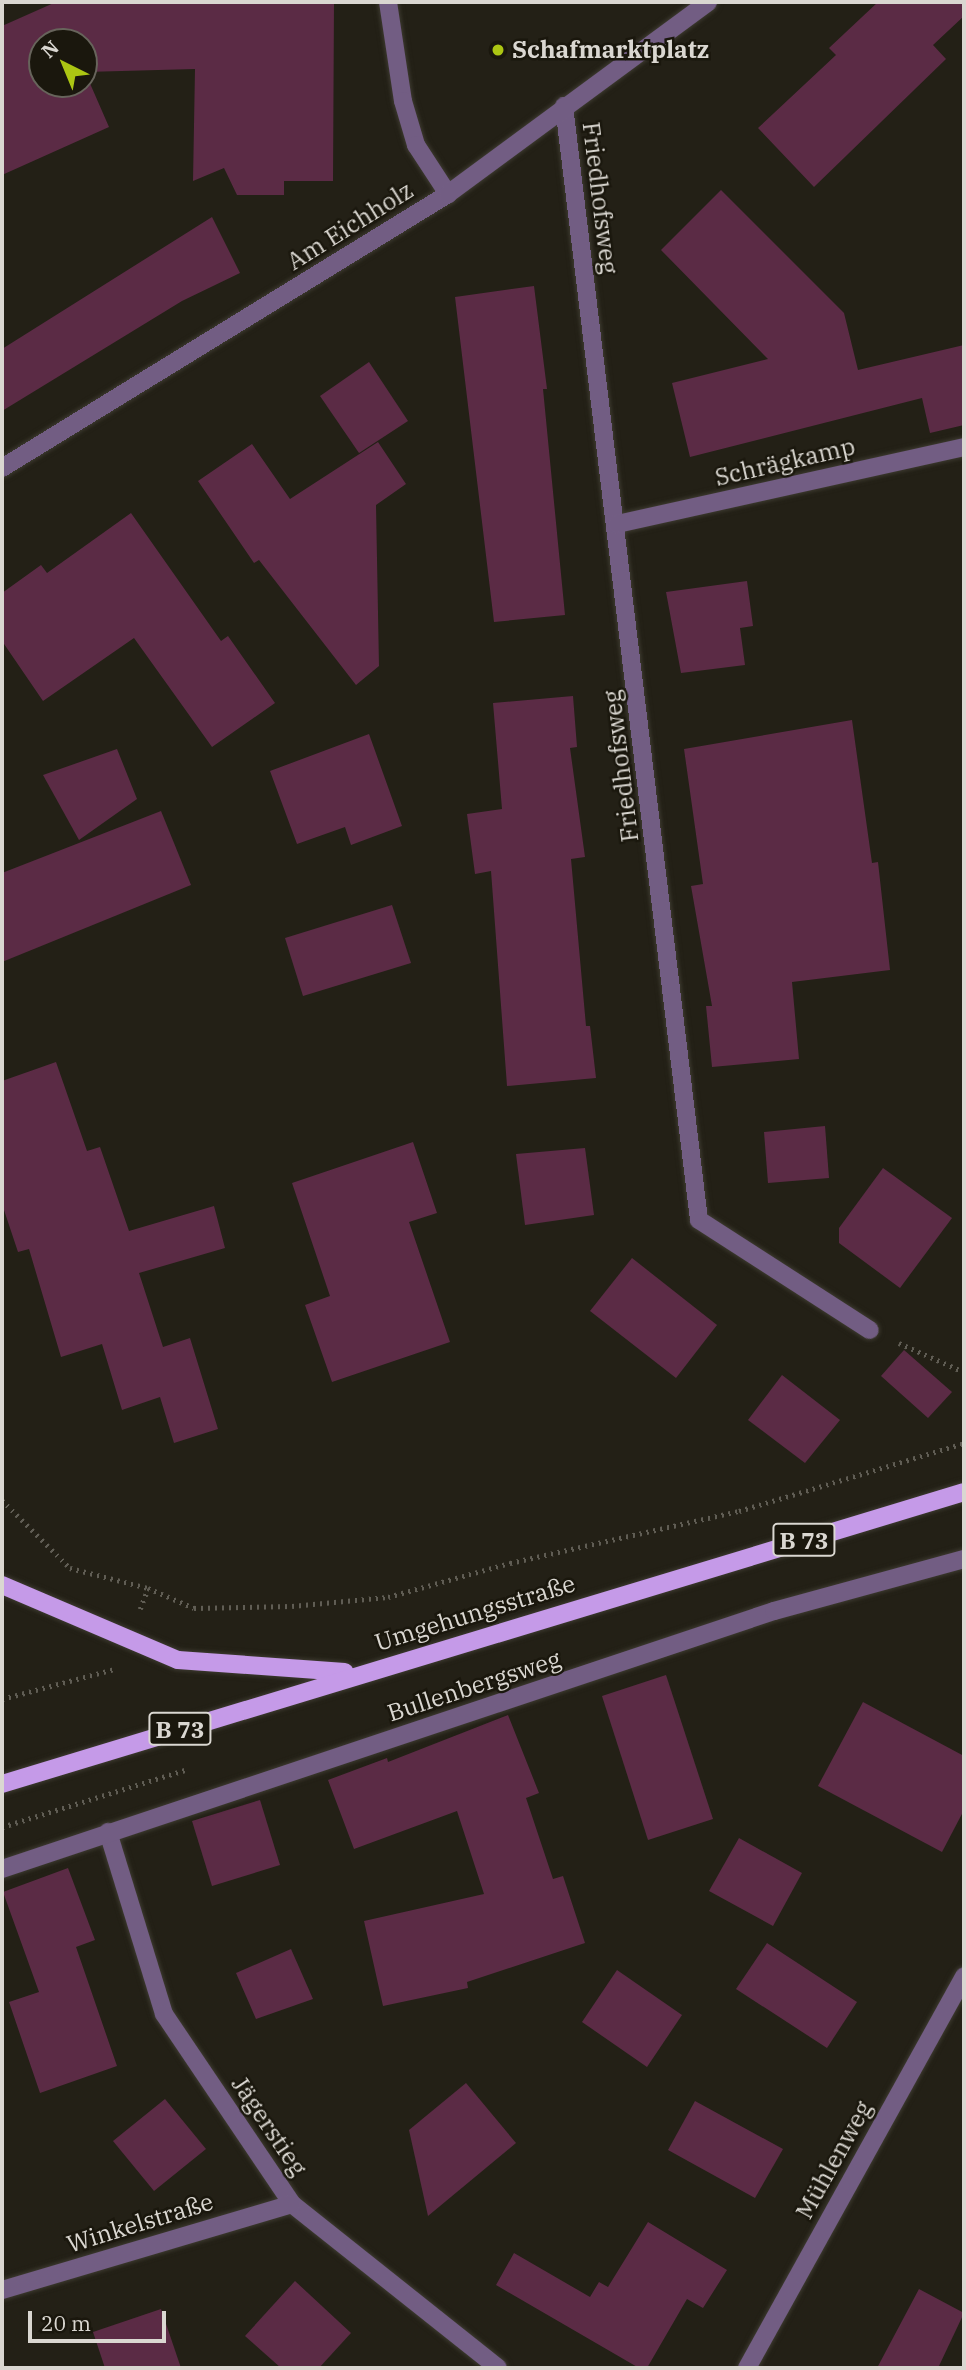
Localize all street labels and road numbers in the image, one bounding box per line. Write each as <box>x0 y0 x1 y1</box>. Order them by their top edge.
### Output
street label: Friedhofsweg <box>576 120 624 276</box>
street label: Am Eichholz <box>282 176 418 276</box>
street label: Schrägkamp <box>712 432 858 492</box>
street label: Friedhofsweg <box>597 688 645 844</box>
road number: B 73 <box>771 1520 837 1560</box>
street label: Umgehungsstraße <box>371 1569 579 1657</box>
street label: Bullenbergsweg <box>384 1644 564 1728</box>
road number: B 73 <box>147 1710 213 1748</box>
street label: Jägerstieg <box>225 2071 313 2181</box>
street label: Mühlenweg <box>790 2096 878 2224</box>
street label: Winkelstraße <box>63 2187 217 2259</box>

